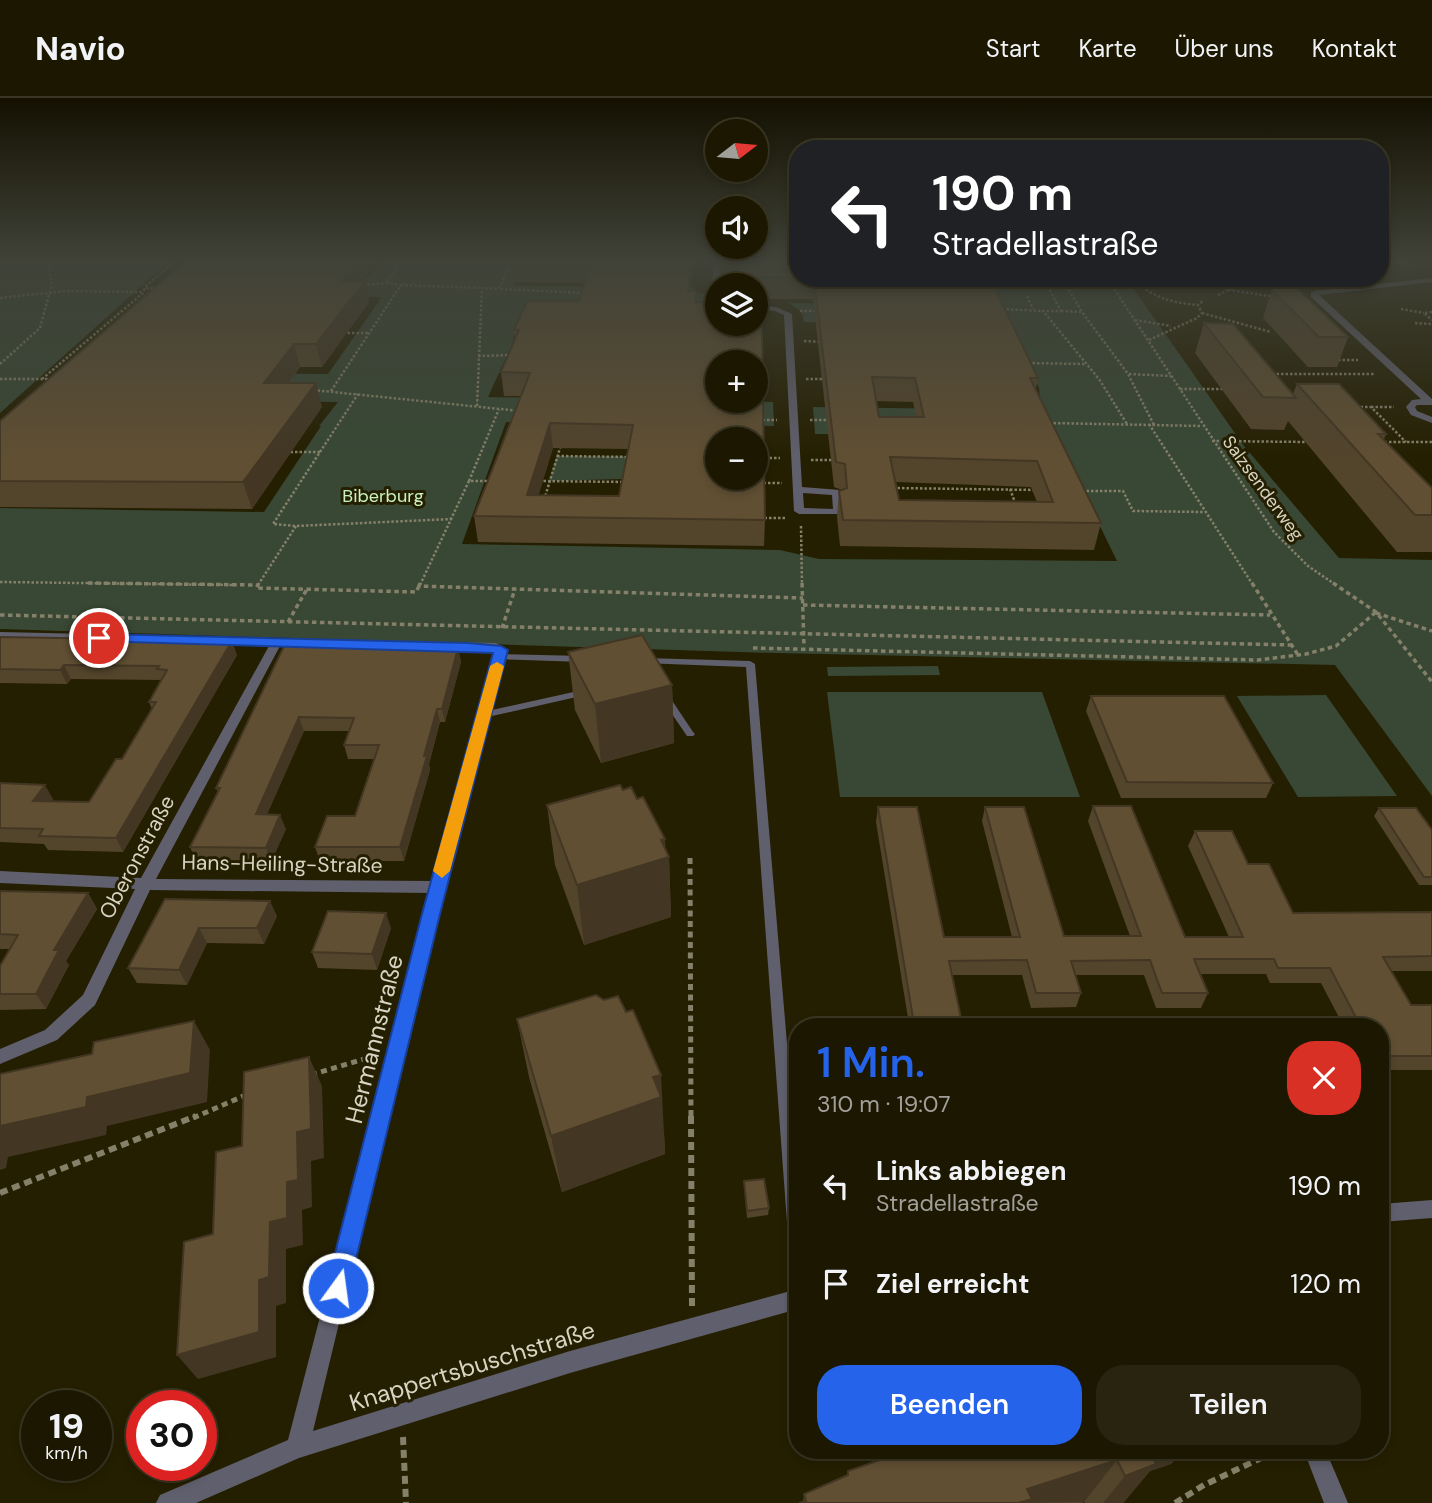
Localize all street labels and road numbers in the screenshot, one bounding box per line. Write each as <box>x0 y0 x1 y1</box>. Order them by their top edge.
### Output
street label: Salzsenderweg <box>1217 431 1309 545</box>
street label: Oberonstraße <box>93 790 181 924</box>
street label: Hans-Heiling-Straße <box>181 848 383 880</box>
street label: Hermannstraße <box>338 951 410 1127</box>
street label: Knappertsbuschstraße <box>345 1314 599 1418</box>

